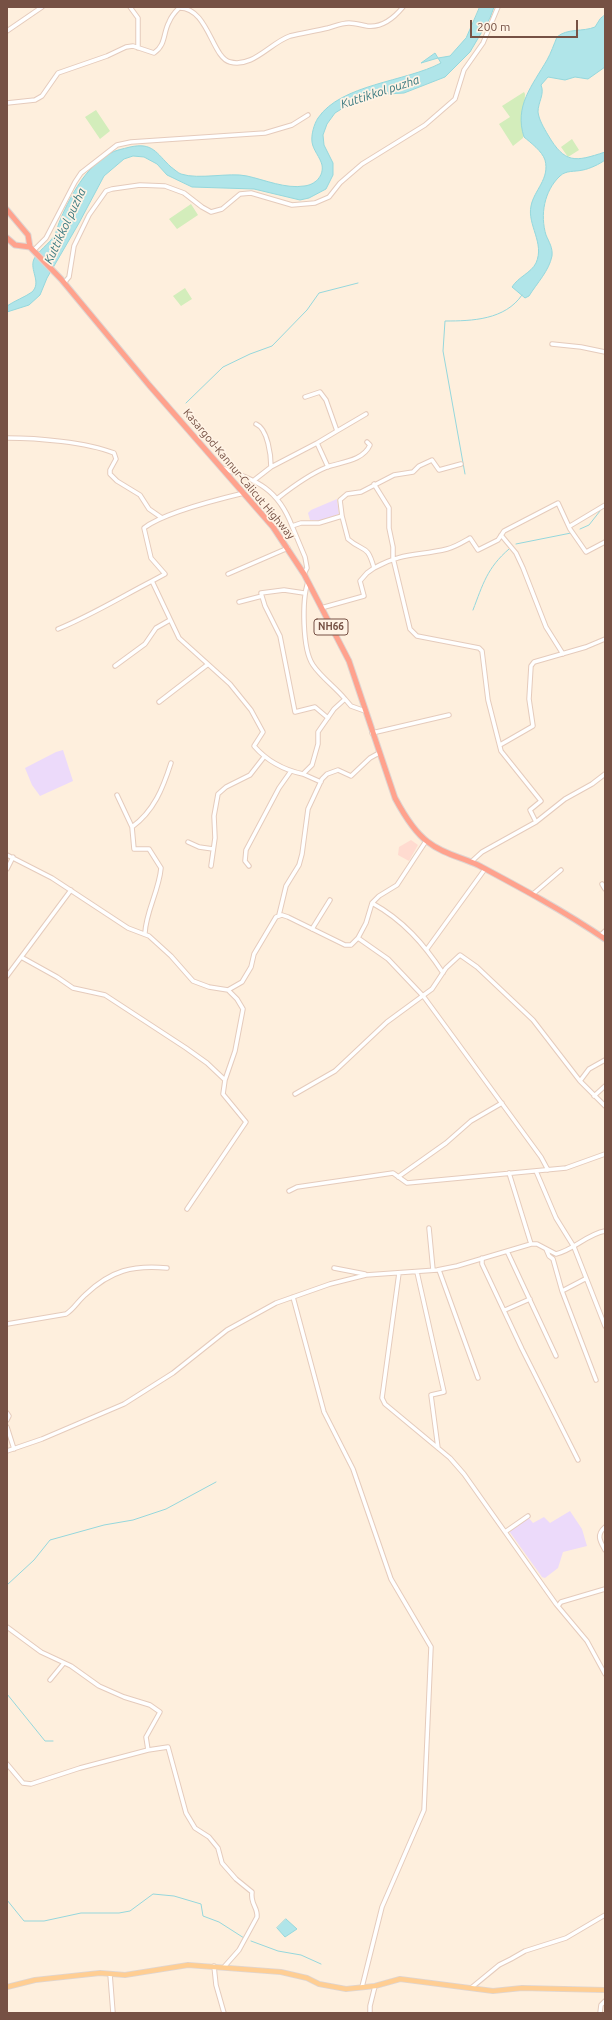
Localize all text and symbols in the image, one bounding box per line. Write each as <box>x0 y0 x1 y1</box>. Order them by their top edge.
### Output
scale bar <box>472 12 580 38</box>
text: 200 m <box>477 20 510 33</box>
water label: Kuttikkol puzha <box>339 72 421 112</box>
water label: Kuttikkol puzha <box>41 186 89 266</box>
street label: Kasargod-Kannur-Calicut Highway <box>181 406 297 542</box>
road number: NH66 <box>314 619 348 635</box>

